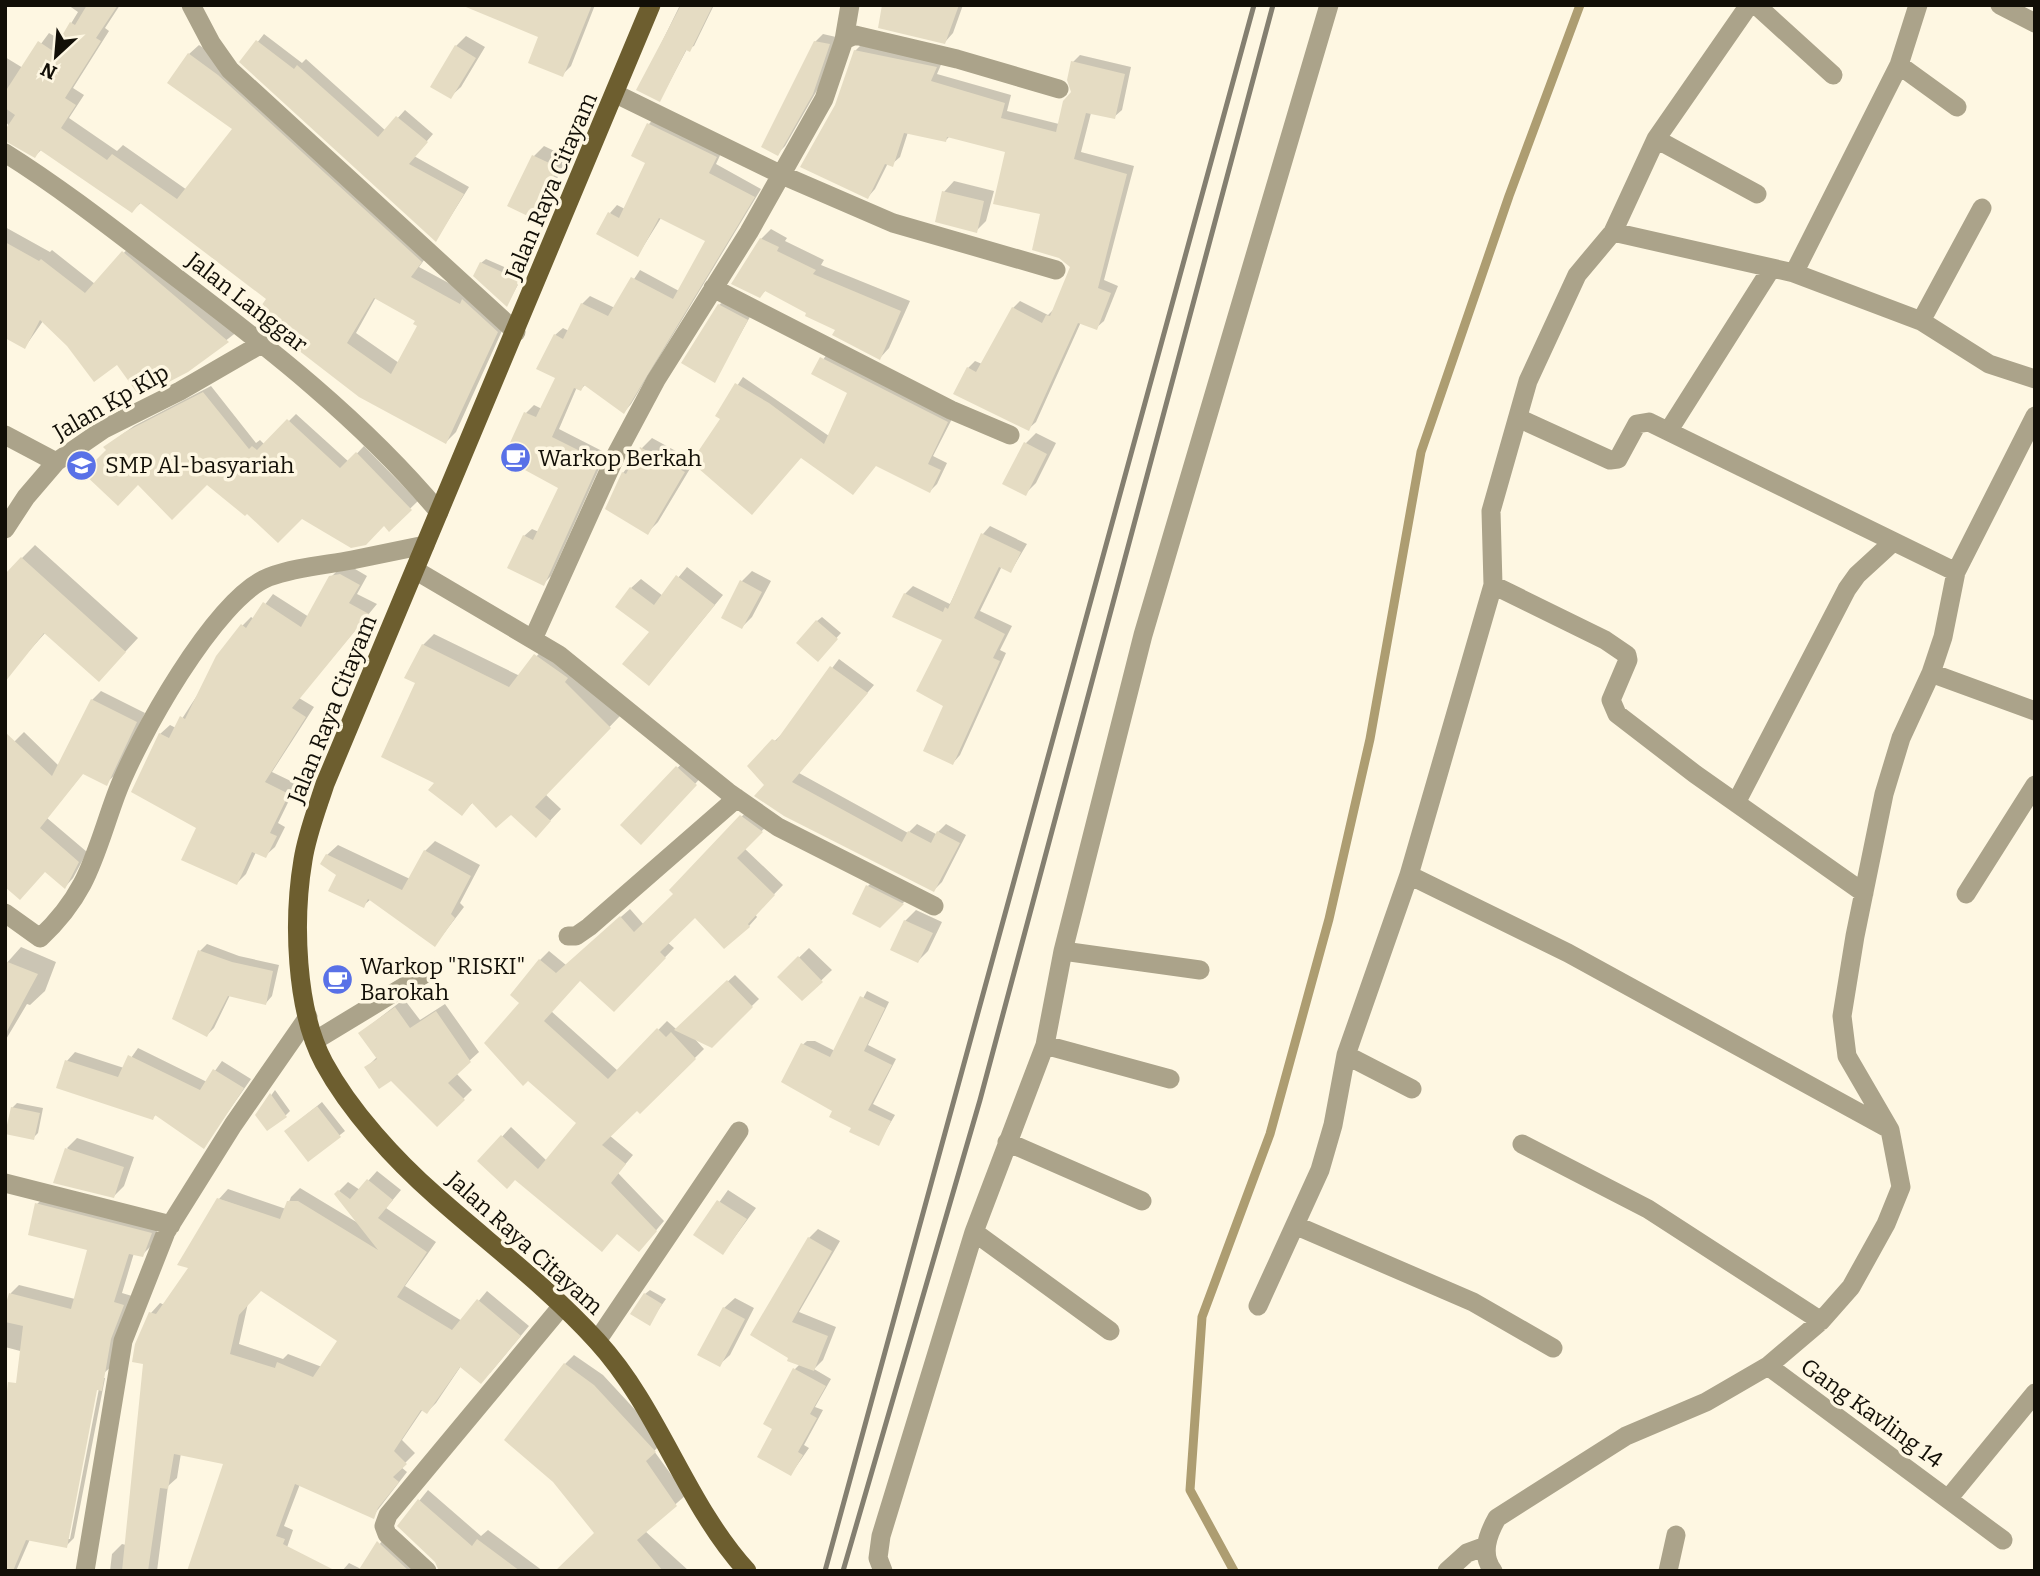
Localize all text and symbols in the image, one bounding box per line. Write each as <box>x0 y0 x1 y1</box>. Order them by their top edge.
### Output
north arrow <box>21 21 91 91</box>
text: N <box>37 57 60 84</box>
street label: Jalan Raya Citayam <box>499 88 603 285</box>
street label: Jalan Langgar <box>180 246 313 358</box>
street label: Jalan Kp Klp <box>47 358 174 447</box>
cafe icon: Warkop Berkah <box>498 441 532 475</box>
place label: Warkop Berkah <box>538 444 702 472</box>
school or university icon: SMP Al-basyariah <box>65 448 99 482</box>
place label: SMP Al-basyariah <box>105 451 294 479</box>
street label: Jalan Raya Citayam <box>281 611 383 808</box>
place label: Warkop "RISKI" Barokah <box>360 952 525 1006</box>
cafe icon: Warkop "RISKI" Barokah <box>320 962 354 996</box>
street label: Jalan Raya Citayam <box>440 1165 609 1321</box>
street label: Gang Kavling 14 <box>1796 1352 1949 1474</box>

